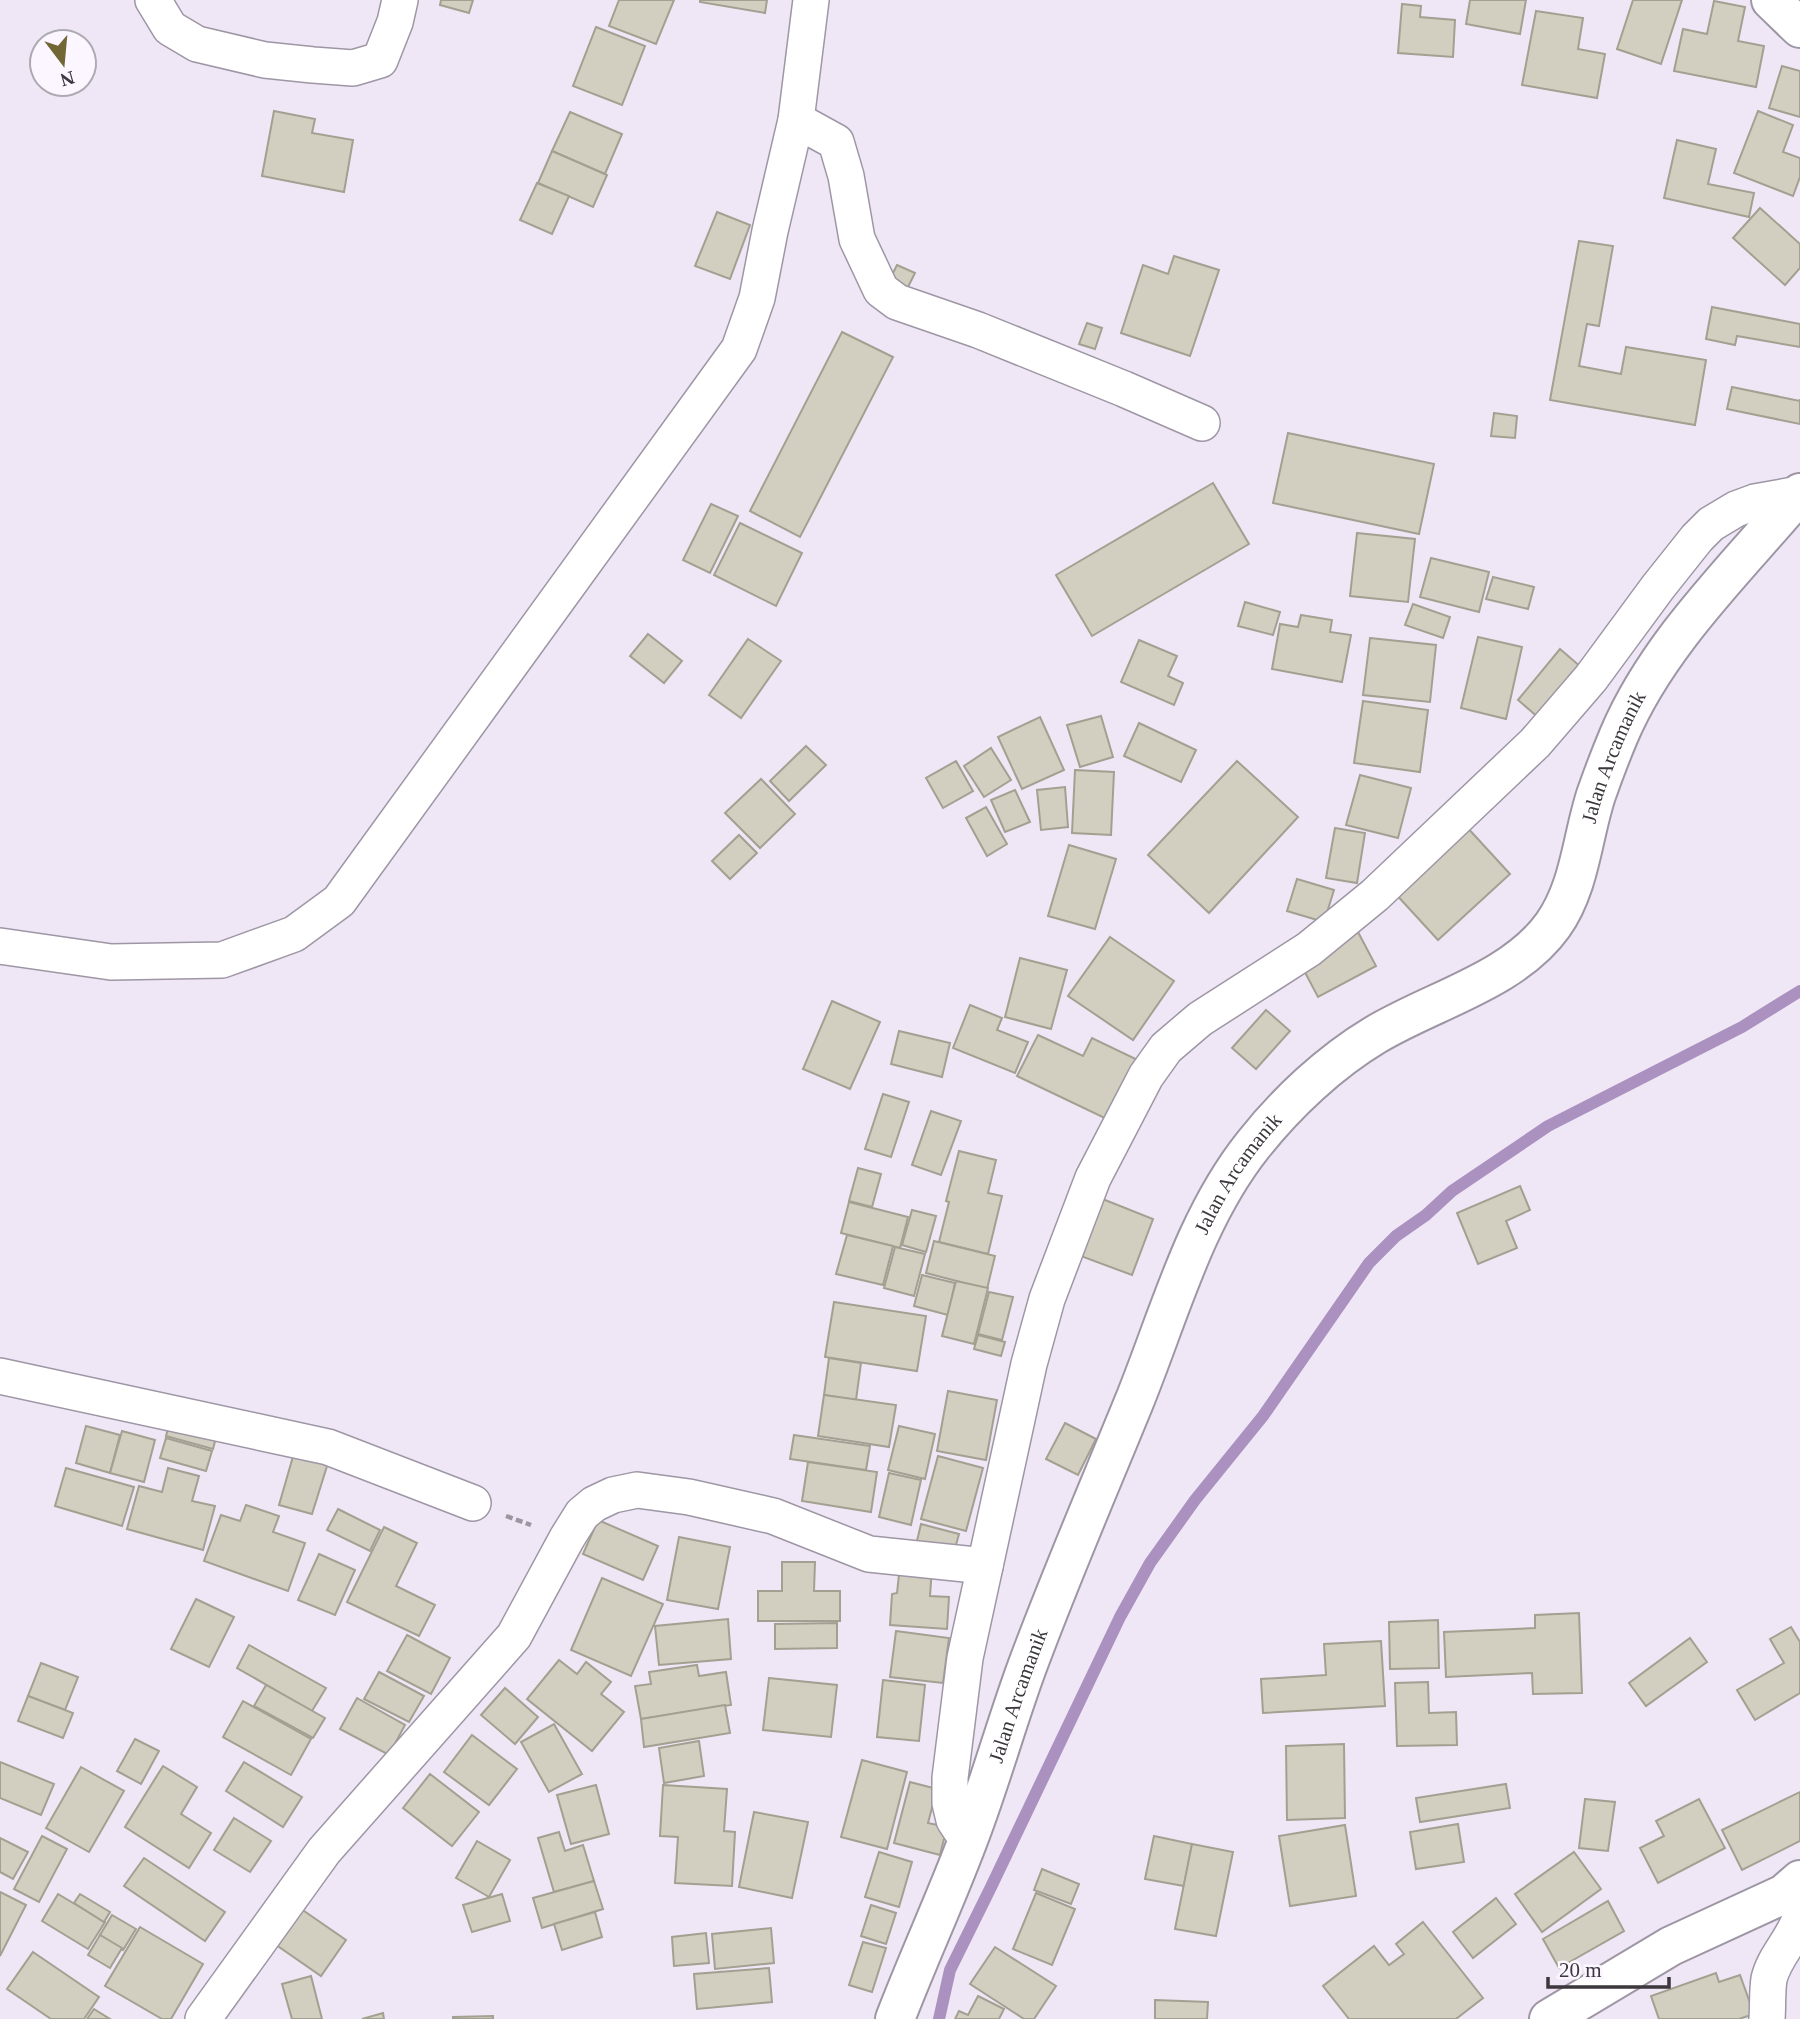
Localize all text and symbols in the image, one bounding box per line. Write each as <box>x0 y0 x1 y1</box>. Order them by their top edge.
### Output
north arrow <box>28 28 98 98</box>
text: N <box>58 67 77 91</box>
street label: Jalan Arcamanik <box>1577 686 1651 826</box>
street label: Jalan Arcamanik <box>1189 1108 1287 1238</box>
street label: Jalan Arcamanik <box>984 1625 1053 1766</box>
scale bar <box>1548 1946 1669 1990</box>
text: 20 m <box>1559 1958 1602 1982</box>

